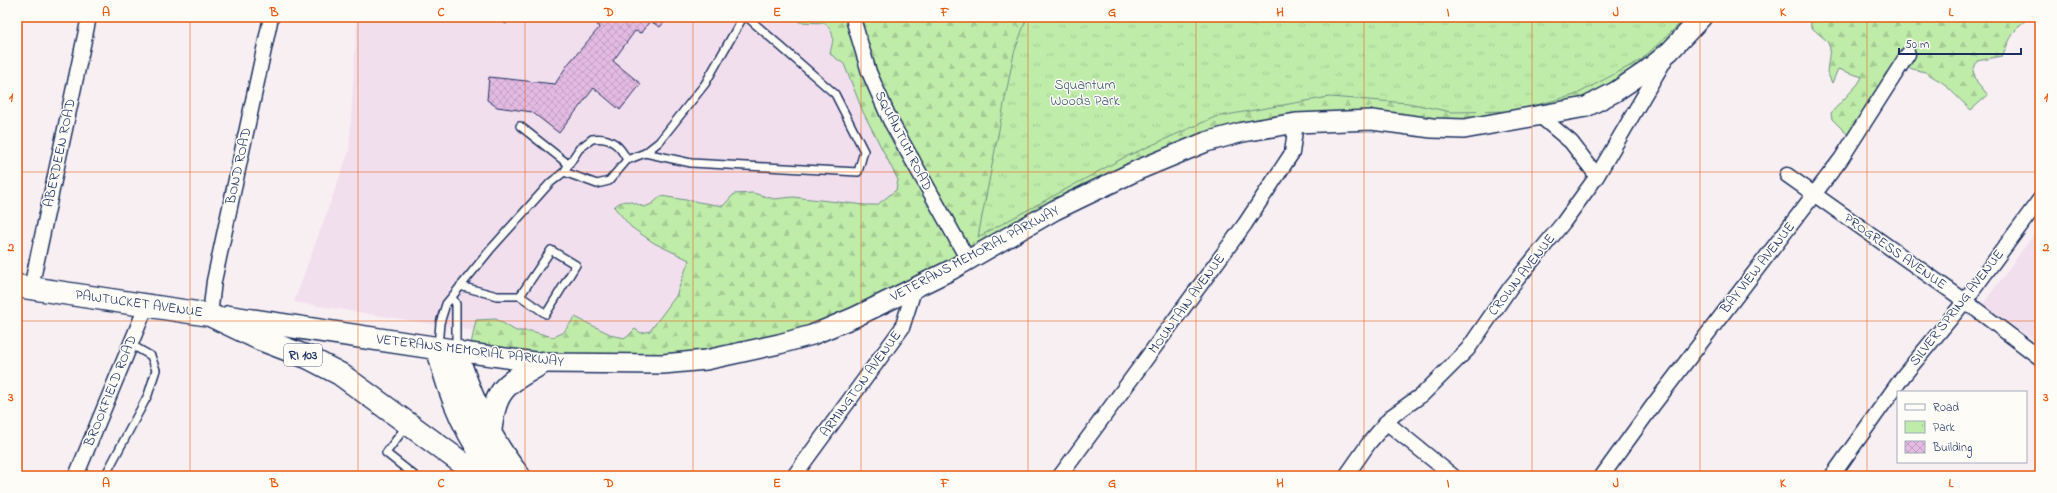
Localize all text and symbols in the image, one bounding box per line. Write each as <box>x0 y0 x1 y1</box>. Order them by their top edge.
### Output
text: A <box>102 3 110 22</box>
text: B <box>269 3 279 22</box>
text: C <box>437 3 445 22</box>
text: D <box>603 3 614 22</box>
text: E <box>773 3 781 22</box>
text: F <box>940 3 950 22</box>
text: G <box>1108 3 1116 22</box>
text: H <box>1276 3 1284 22</box>
text: I <box>1446 3 1450 22</box>
text: J <box>1613 3 1619 22</box>
text: K <box>1780 3 1787 22</box>
text: L <box>1949 3 1955 22</box>
scale bar <box>1899 30 2021 56</box>
text: 50 m <box>1905 36 1929 54</box>
park label: Squantum Woods Park <box>1050 75 1120 112</box>
street label: SQUANTUM ROAD <box>869 87 937 195</box>
text: 1 <box>9 88 14 107</box>
text: 1 <box>2044 88 2049 107</box>
street label: ABERDEEN ROAD <box>38 97 82 209</box>
street label: BOND ROAD <box>220 126 257 207</box>
street label: VETERANS MEMORIAL PARKWAY <box>886 200 1064 308</box>
street label: PROGRESS AVENUE <box>1839 209 1951 295</box>
street label: BAY VIEW AVENUE <box>1715 218 1800 319</box>
street label: CROWN AVENUE <box>1483 230 1561 320</box>
text: 2 <box>7 238 15 257</box>
text: 2 <box>2042 238 2050 257</box>
street label: SILVER SPRING AVENUE <box>1905 245 2009 371</box>
street label: MOUNTAIN AVENUE <box>1143 250 1231 358</box>
street label: PAWTUCKET AVENUE <box>74 285 204 323</box>
street label: ARMINGTON AVENUE <box>815 326 907 442</box>
street label: VETERANS MEMORIAL PARKWAY <box>374 329 565 373</box>
street label: BROOKFIELD ROAD <box>79 332 143 451</box>
road number: RI 103 <box>284 344 322 366</box>
text: 3 <box>7 388 14 407</box>
text: 3 <box>2042 388 2049 407</box>
legend <box>1897 391 2027 463</box>
text: Road <box>1933 399 1959 417</box>
text: Park <box>1933 419 1955 437</box>
text: Building <box>1932 439 1972 458</box>
text: A <box>102 474 110 493</box>
text: B <box>269 474 279 493</box>
text: C <box>437 474 445 493</box>
text: D <box>603 474 614 493</box>
text: E <box>773 474 781 493</box>
text: F <box>940 474 950 493</box>
text: G <box>1108 474 1116 493</box>
text: H <box>1276 474 1284 493</box>
text: I <box>1446 474 1450 493</box>
text: J <box>1613 474 1619 493</box>
text: K <box>1780 474 1787 493</box>
text: L <box>1949 474 1955 493</box>

